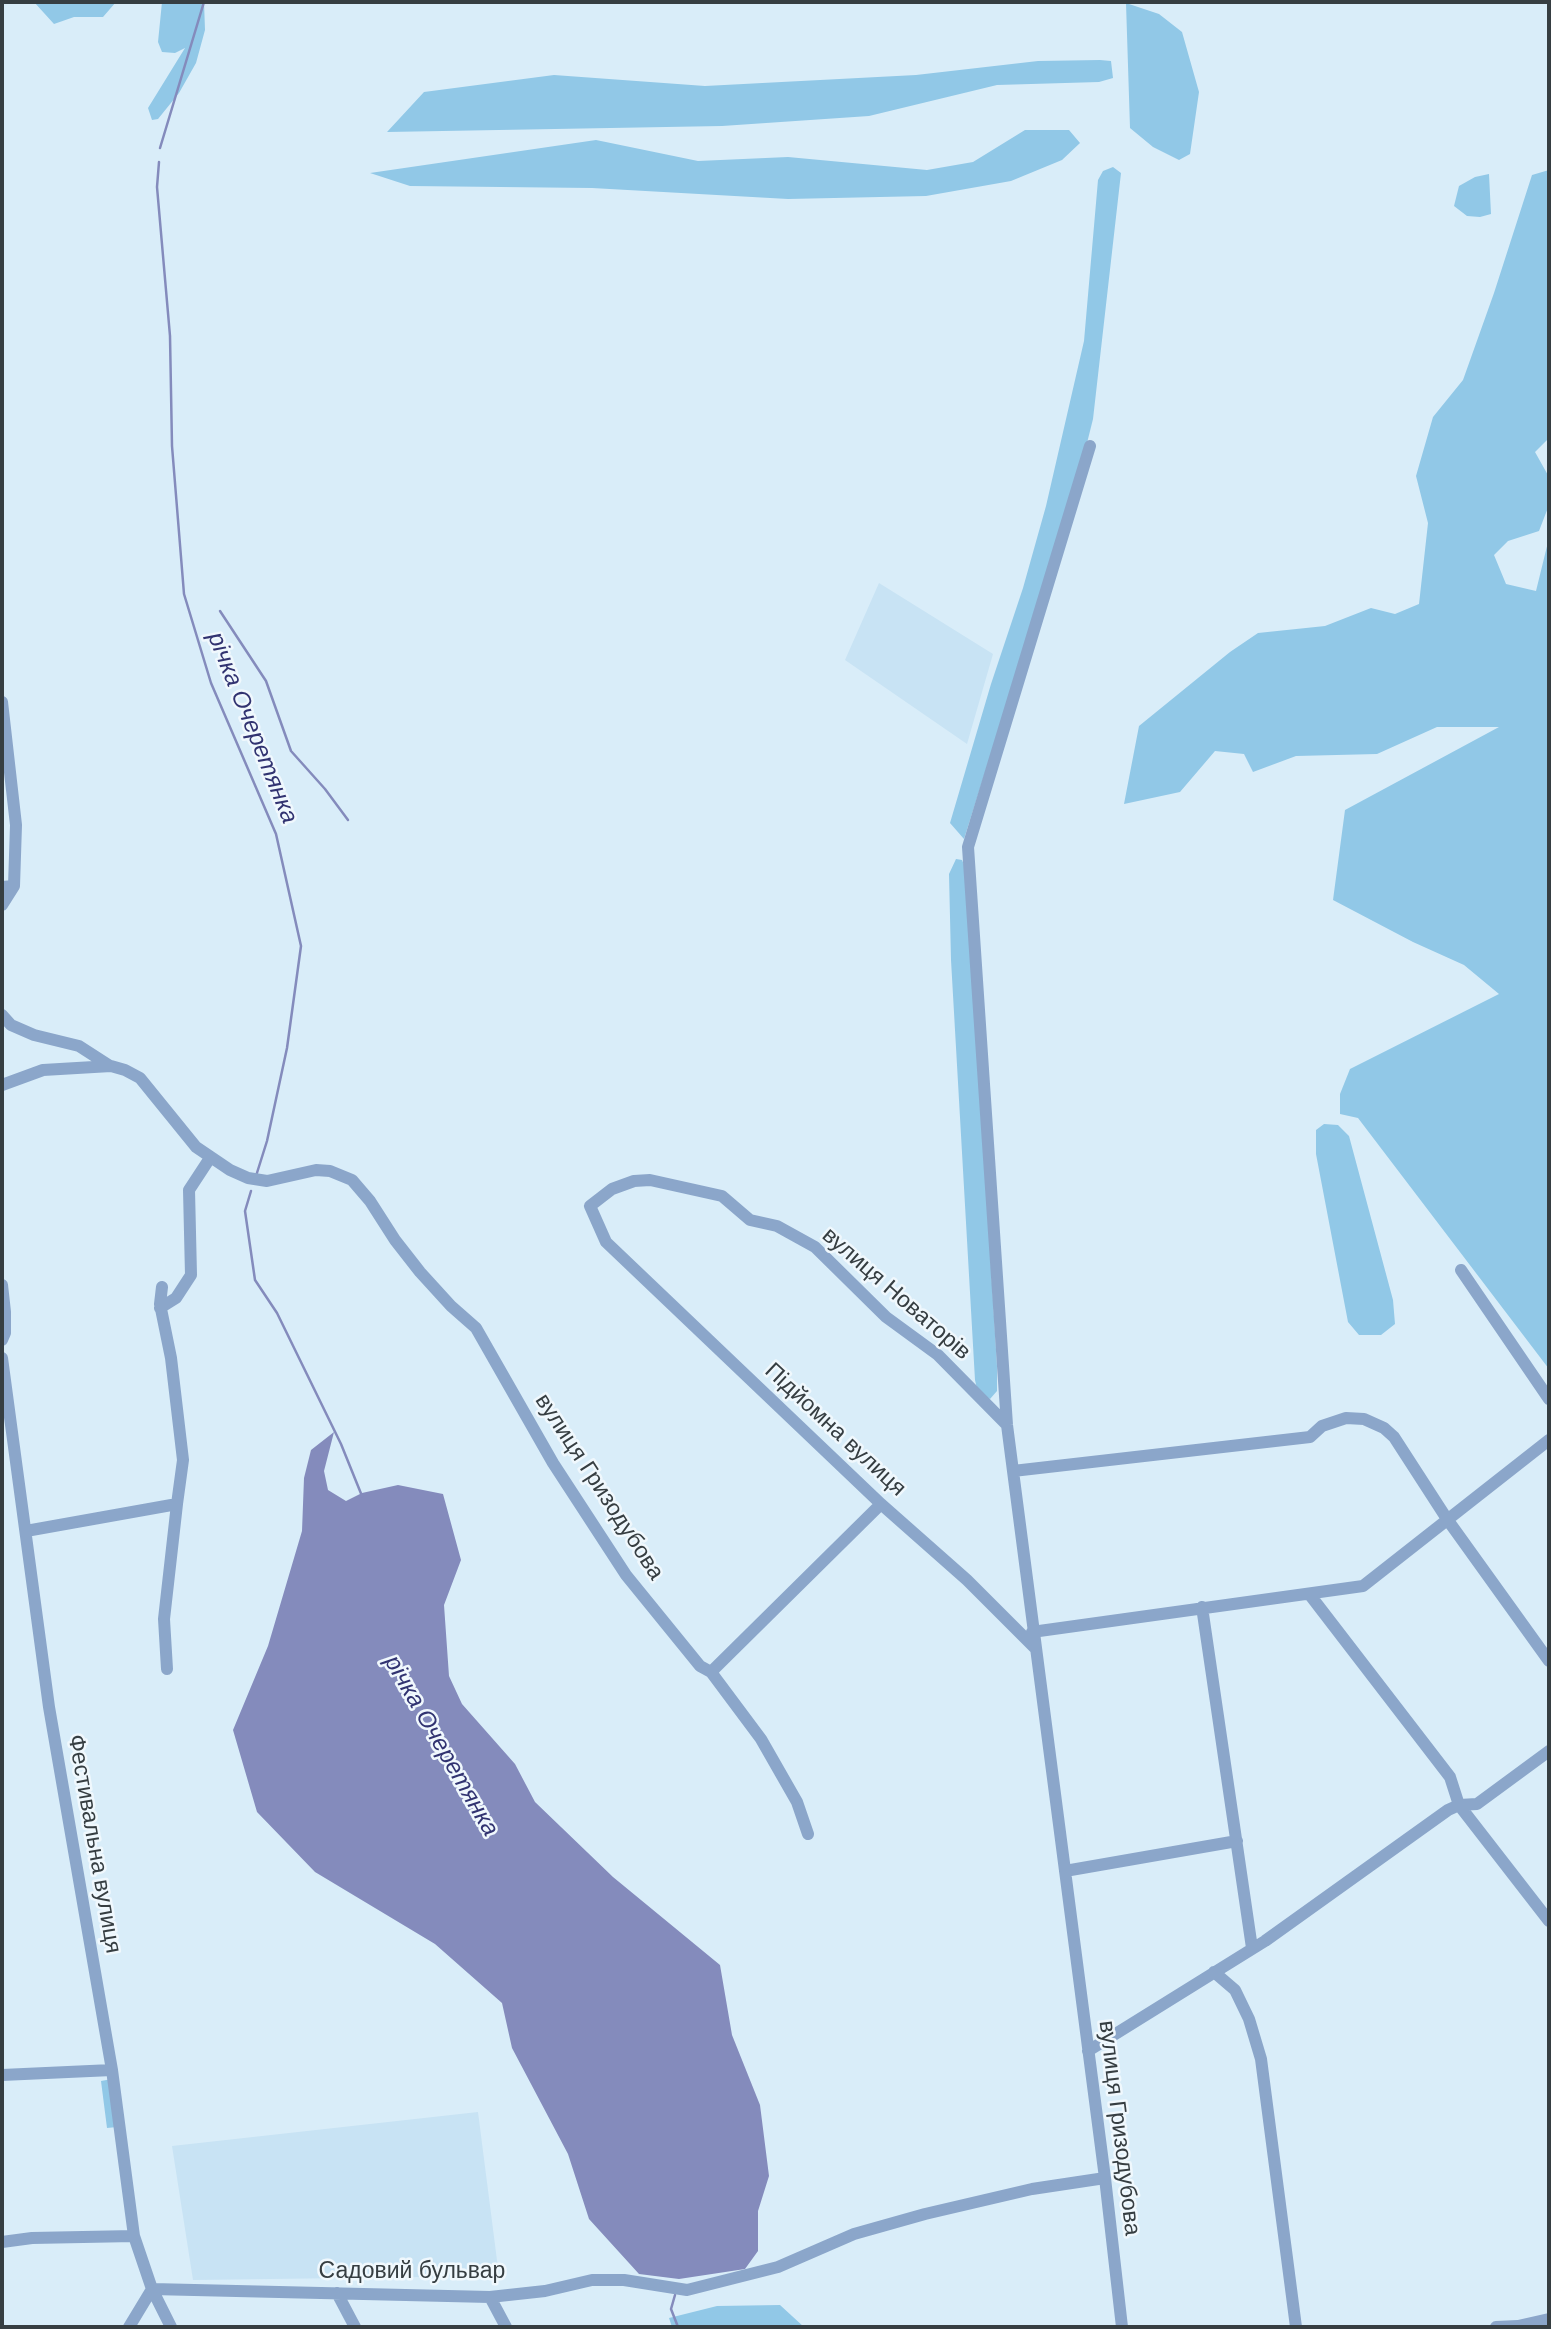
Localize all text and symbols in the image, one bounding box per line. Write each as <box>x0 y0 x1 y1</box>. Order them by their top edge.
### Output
water label: річка Очеретянка <box>200 628 304 828</box>
street label: вулиця Новаторів <box>816 1222 976 1366</box>
street label: Підйомна вулиця <box>759 1358 911 1502</box>
street label: вулиця Гризодубова <box>529 1389 669 1585</box>
water label: річка Очеретянка <box>378 1651 504 1841</box>
street label: Фестивальна вулиця <box>61 1732 127 1956</box>
street label: вулиця Гризодубова <box>1092 2019 1146 2237</box>
street label: Садовий бульвар <box>319 2258 505 2286</box>

